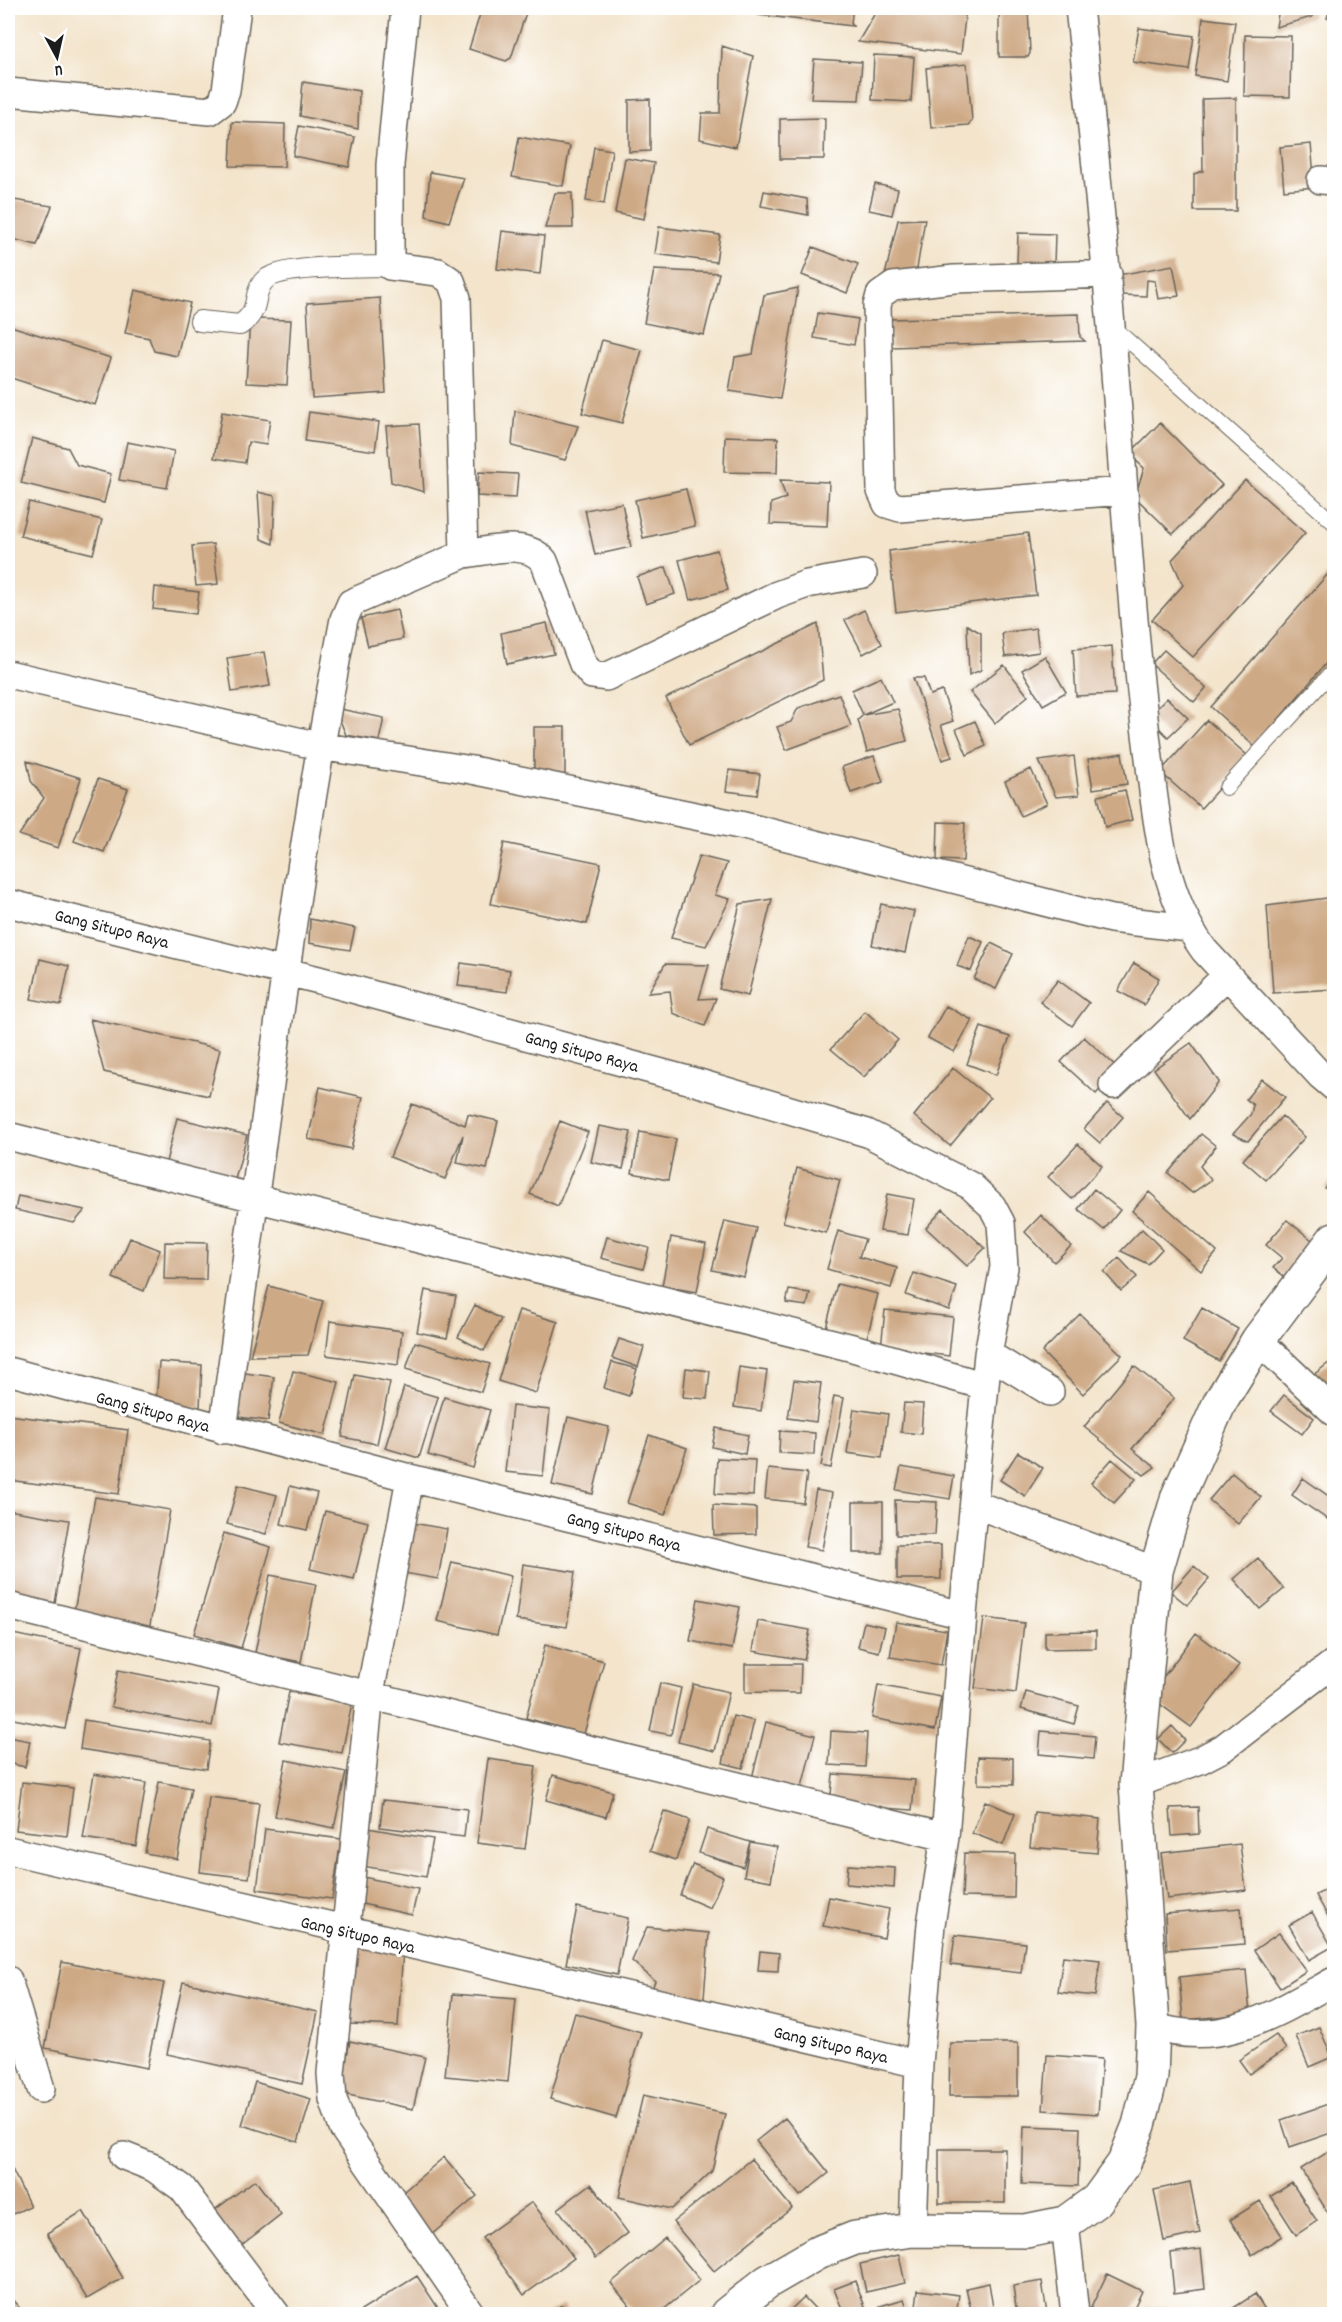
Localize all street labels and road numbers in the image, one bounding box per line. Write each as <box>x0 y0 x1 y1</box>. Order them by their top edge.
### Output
street label: Gang Situpo Raya <box>52 904 172 957</box>
street label: Gang Situpo Raya <box>522 1026 642 1081</box>
street label: Gang Situpo Raya <box>93 1386 213 1441</box>
street label: Gang Situpo Raya <box>564 1507 684 1560</box>
street label: Gang Situpo Raya <box>298 1911 418 1962</box>
street label: Gang Situpo Raya <box>771 2021 891 2072</box>

